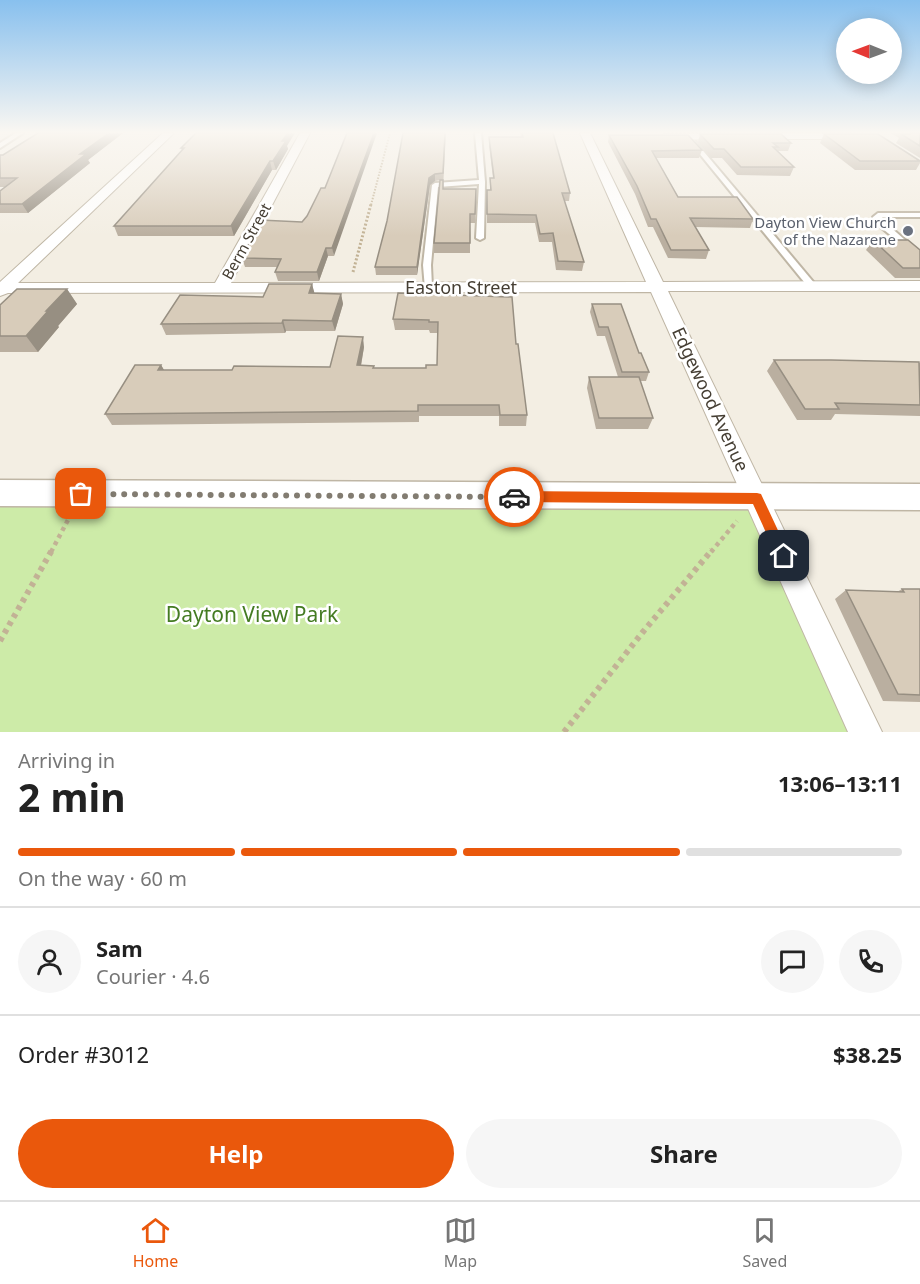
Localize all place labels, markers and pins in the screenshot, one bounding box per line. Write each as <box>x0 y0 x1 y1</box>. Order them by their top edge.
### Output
place label: Dayton View Church of the Nazarene <box>754 212 896 249</box>
marker: Dayton View Church of the Nazarene <box>901 224 915 238</box>
pin <box>55 468 106 519</box>
pin <box>758 530 809 581</box>

